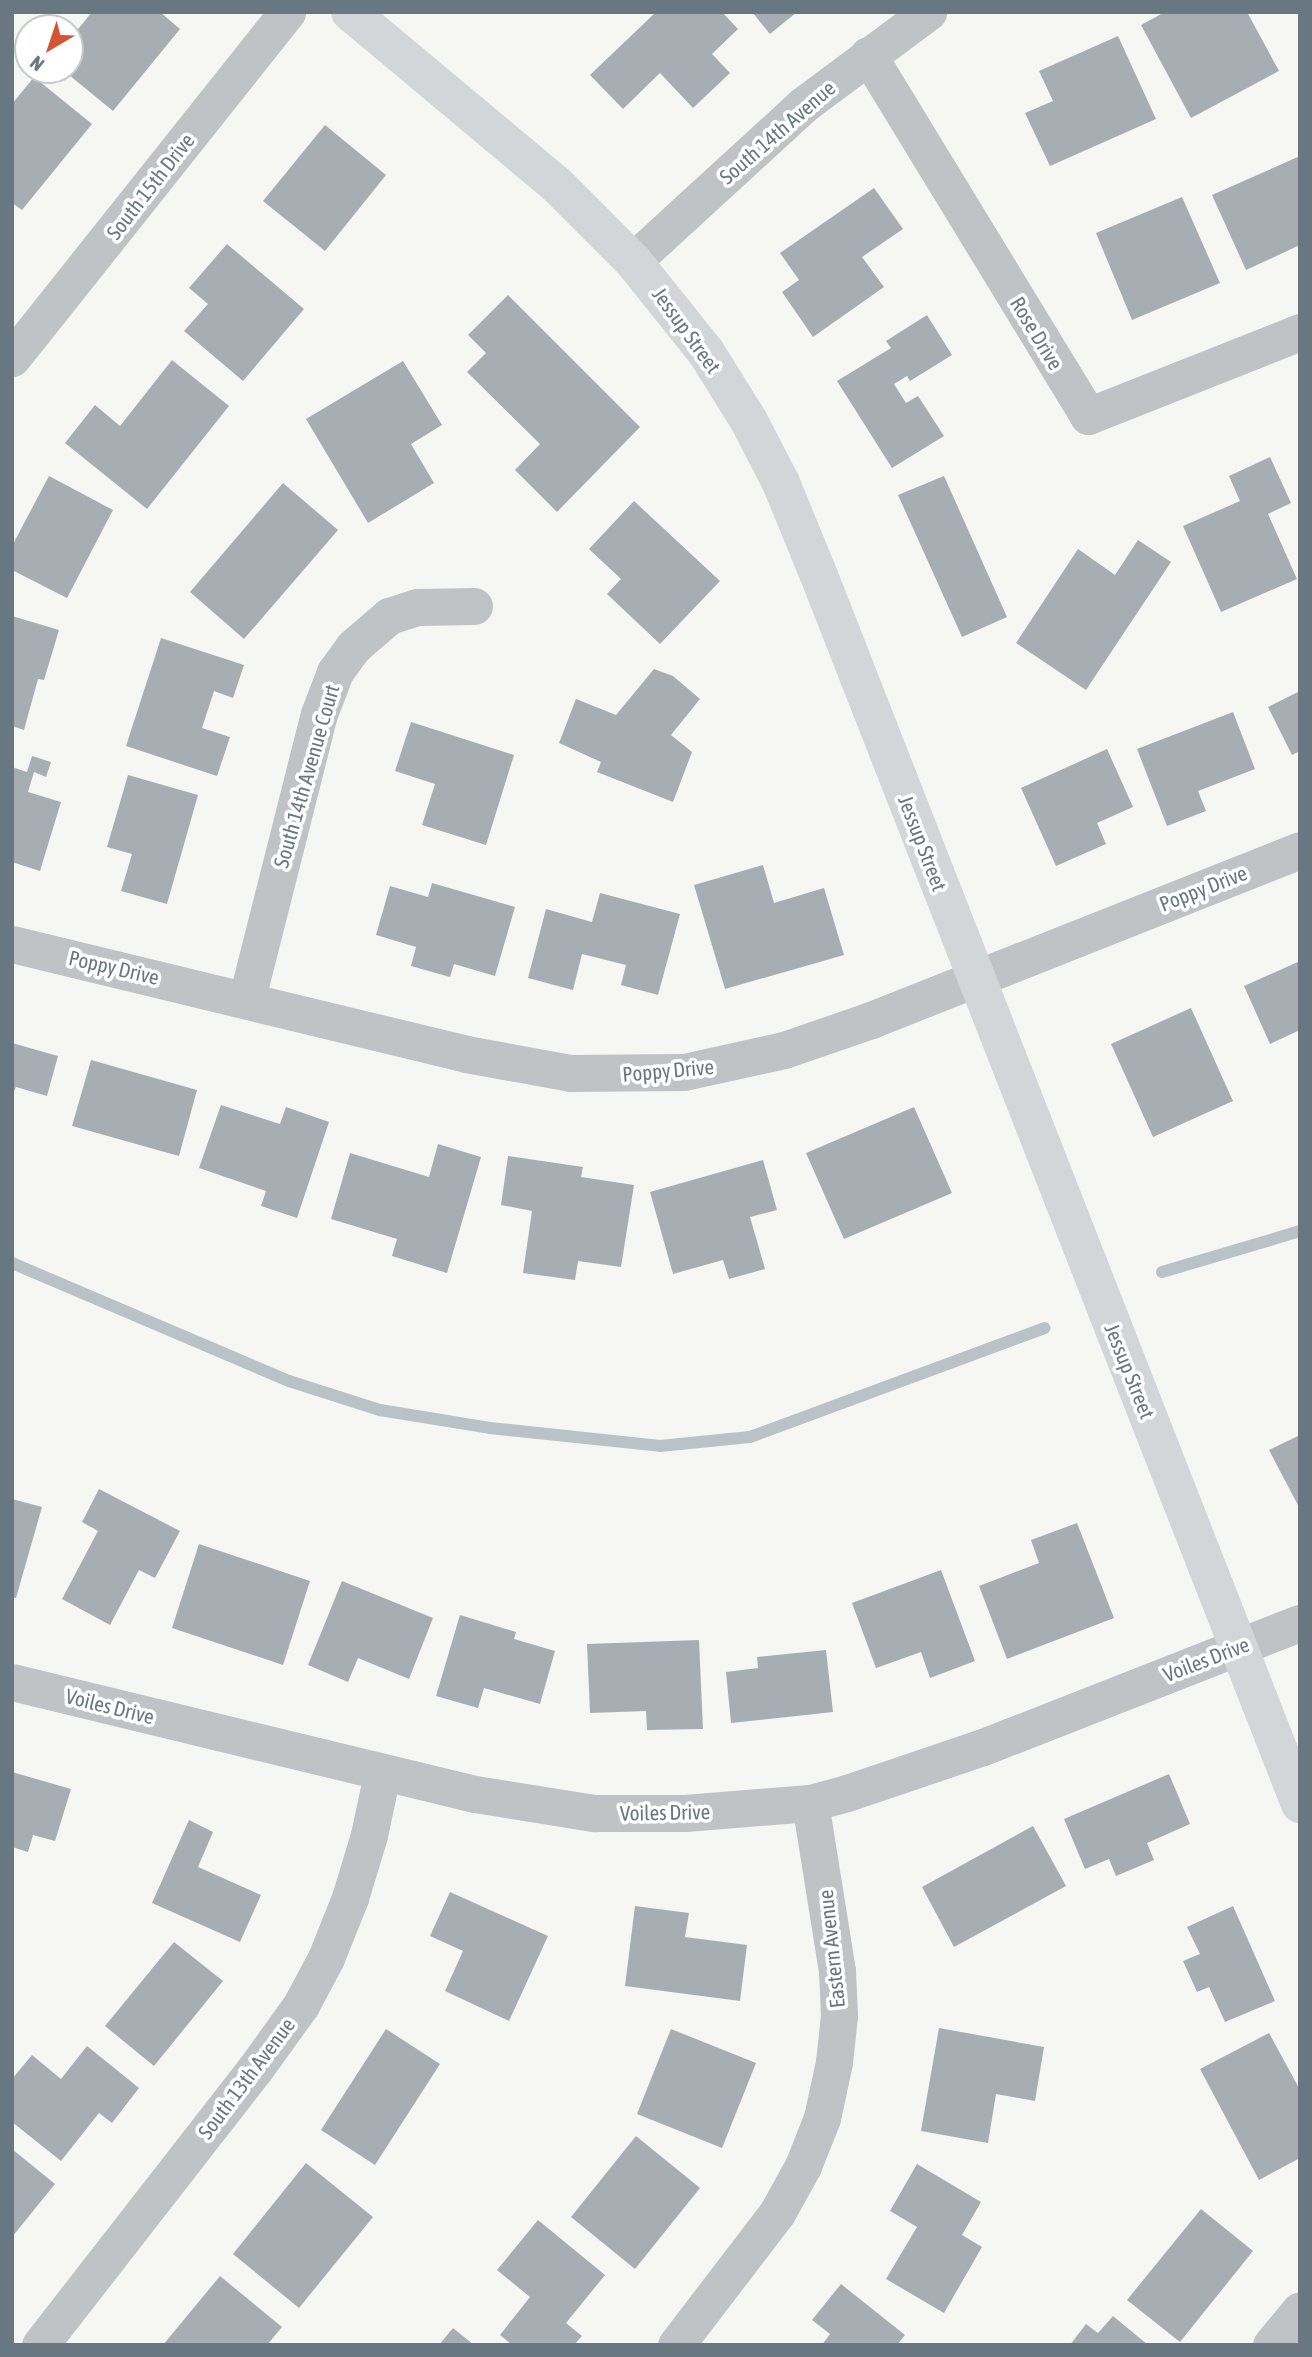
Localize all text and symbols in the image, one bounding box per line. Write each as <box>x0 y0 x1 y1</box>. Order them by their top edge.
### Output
north arrow <box>14 14 84 84</box>
text: N <box>26 52 48 76</box>
street label: South 14th Avenue <box>714 75 840 189</box>
street label: South 15th Drive <box>101 128 199 244</box>
street label: Jessup Street <box>647 282 727 378</box>
street label: Rose Drive <box>1005 292 1069 374</box>
street label: South 14th Avenue Court <box>268 682 344 870</box>
street label: Jessup Street <box>893 792 953 894</box>
street label: Poppy Drive <box>1156 860 1250 916</box>
street label: Poppy Drive <box>66 944 162 990</box>
street label: Poppy Drive <box>621 1053 715 1087</box>
street label: Jessup Street <box>1100 1320 1160 1422</box>
street label: Voiles Drive <box>1159 1631 1253 1687</box>
street label: Voiles Drive <box>63 1683 157 1729</box>
street label: Voiles Drive <box>620 1799 710 1825</box>
street label: Eastern Avenue <box>812 1889 850 2009</box>
street label: South 13th Avenue <box>192 2013 300 2143</box>

